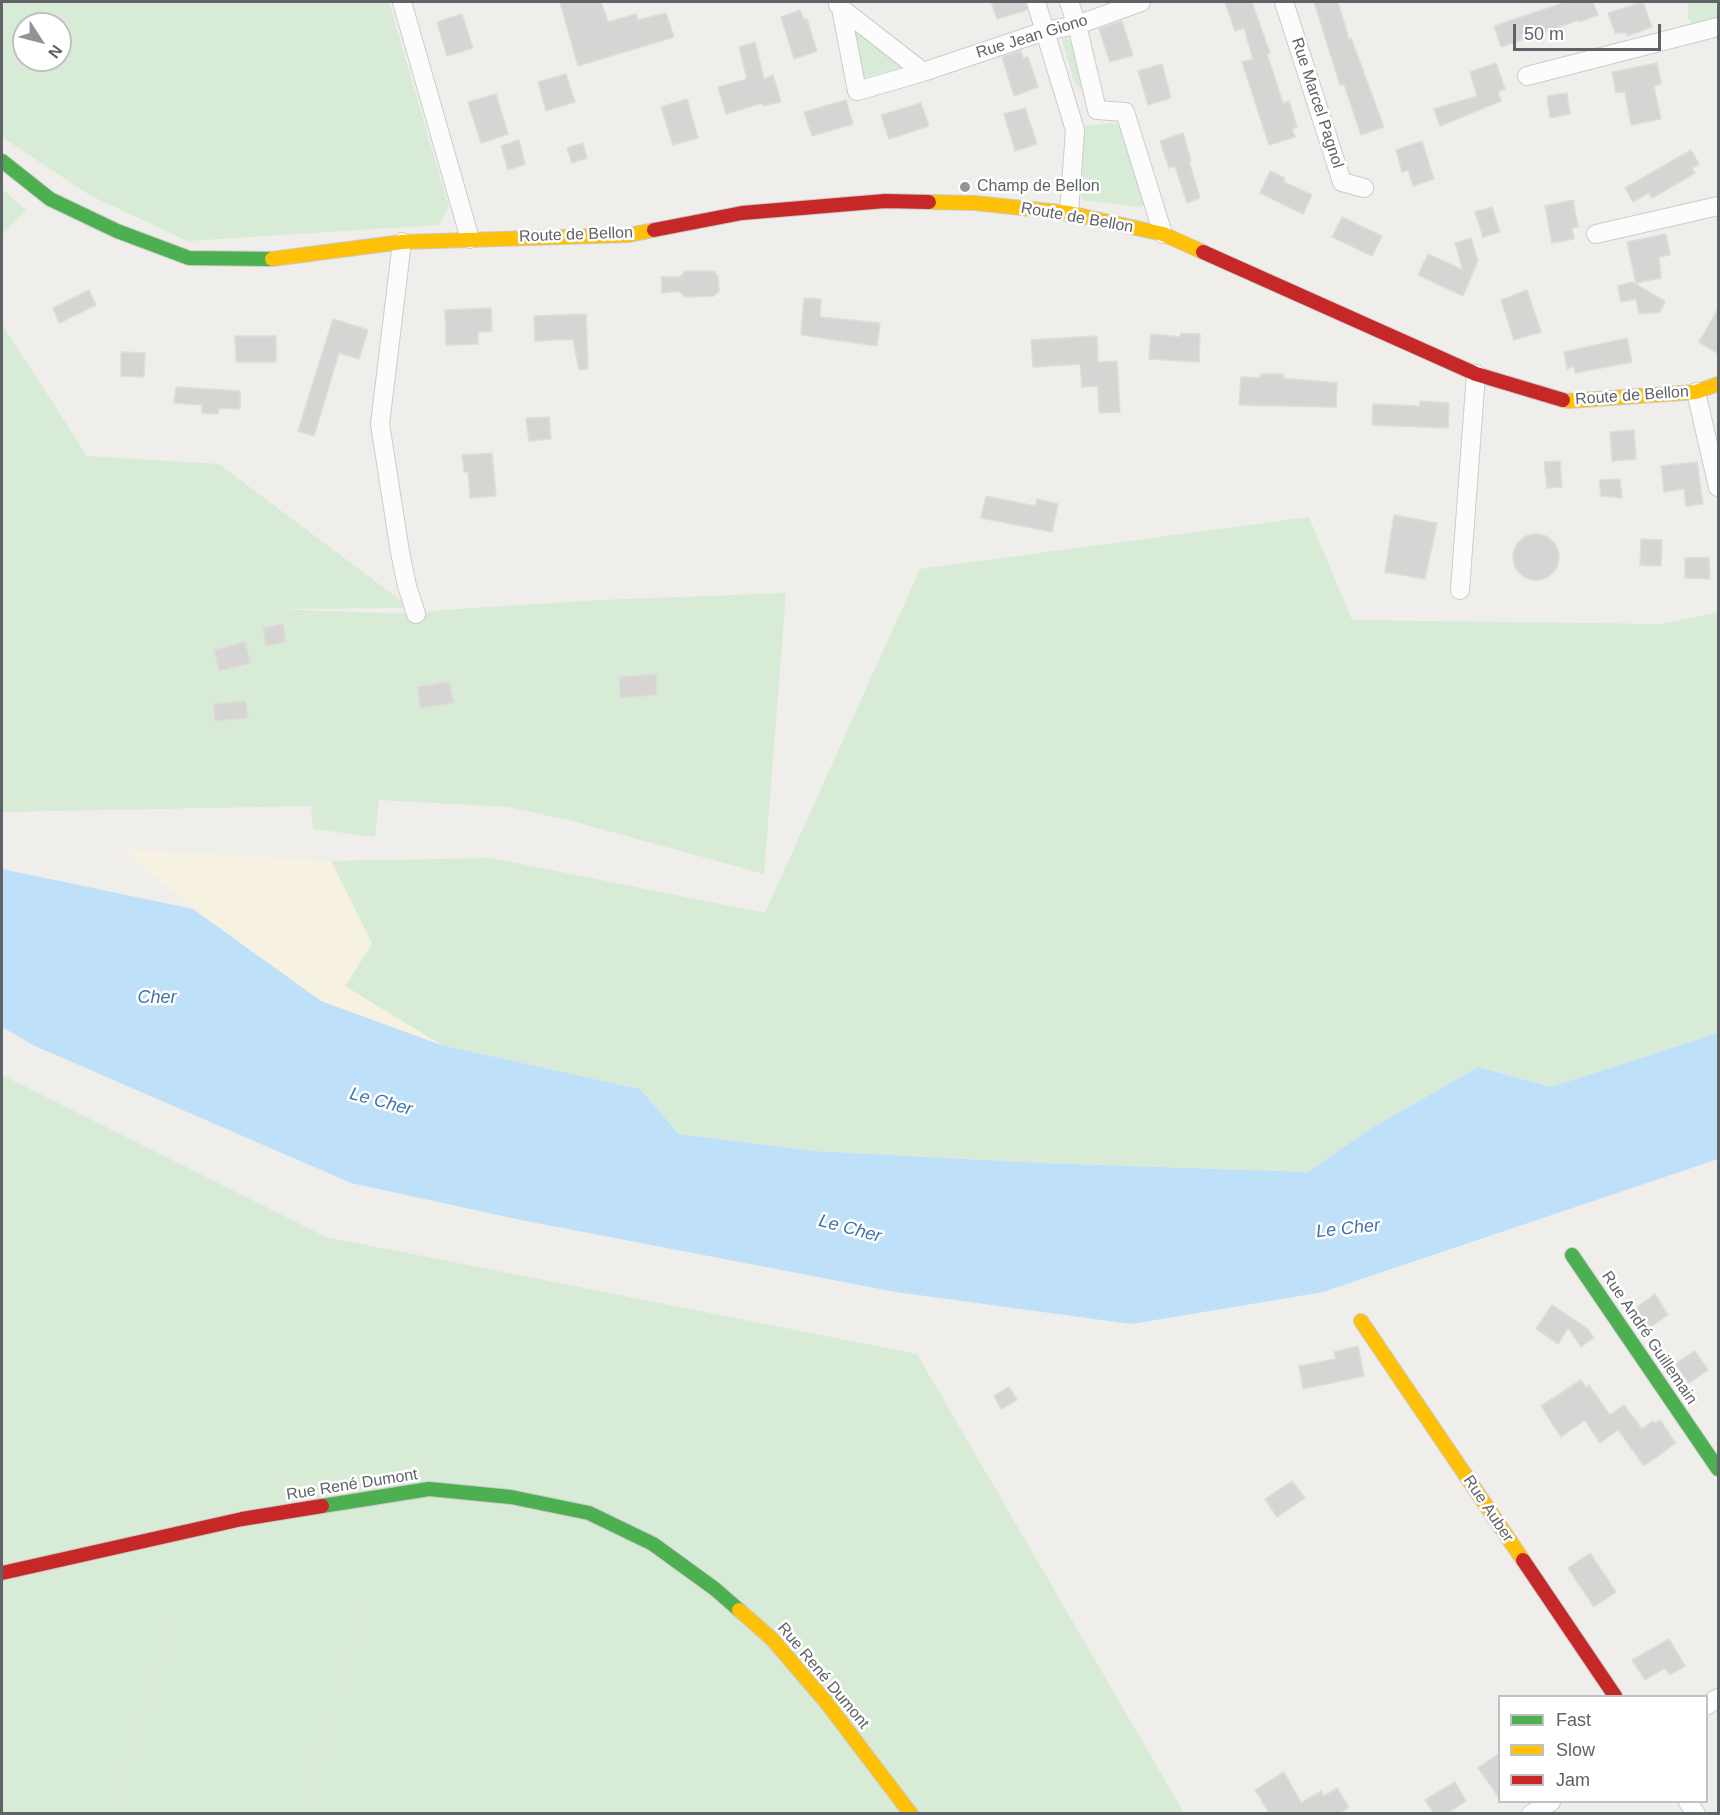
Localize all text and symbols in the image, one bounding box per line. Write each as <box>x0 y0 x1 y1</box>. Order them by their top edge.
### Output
street label: Rue Jean Giono <box>974 11 1090 63</box>
north arrow <box>12 12 72 72</box>
scale bar <box>1516 12 1664 50</box>
text: 50 m <box>1524 24 1564 44</box>
street label: Rue Marcel Pagnol <box>1287 35 1347 171</box>
text: N <box>45 42 66 61</box>
place label: Champ de Bellon <box>977 177 1100 197</box>
marker: Champ de Bellon <box>958 180 972 194</box>
street label: Route de Bellon <box>1019 199 1135 237</box>
street label: Route de Bellon <box>519 223 633 247</box>
street label: Route de Bellon <box>1575 382 1689 410</box>
water label: Cher <box>137 987 177 1009</box>
water label: Le Cher <box>347 1083 415 1121</box>
water label: Le Cher <box>816 1210 884 1248</box>
water label: Le Cher <box>1315 1215 1381 1243</box>
street label: Rue André Guillemain <box>1597 1268 1701 1408</box>
street label: Rue René Dumont <box>285 1465 419 1505</box>
street label: Rue Auber <box>1459 1472 1517 1546</box>
street label: Rue René Dumont <box>773 1619 873 1733</box>
legend <box>1498 1695 1708 1803</box>
text: Fast <box>1556 1710 1591 1730</box>
text: Slow <box>1556 1740 1595 1760</box>
text: Jam <box>1556 1770 1590 1790</box>

